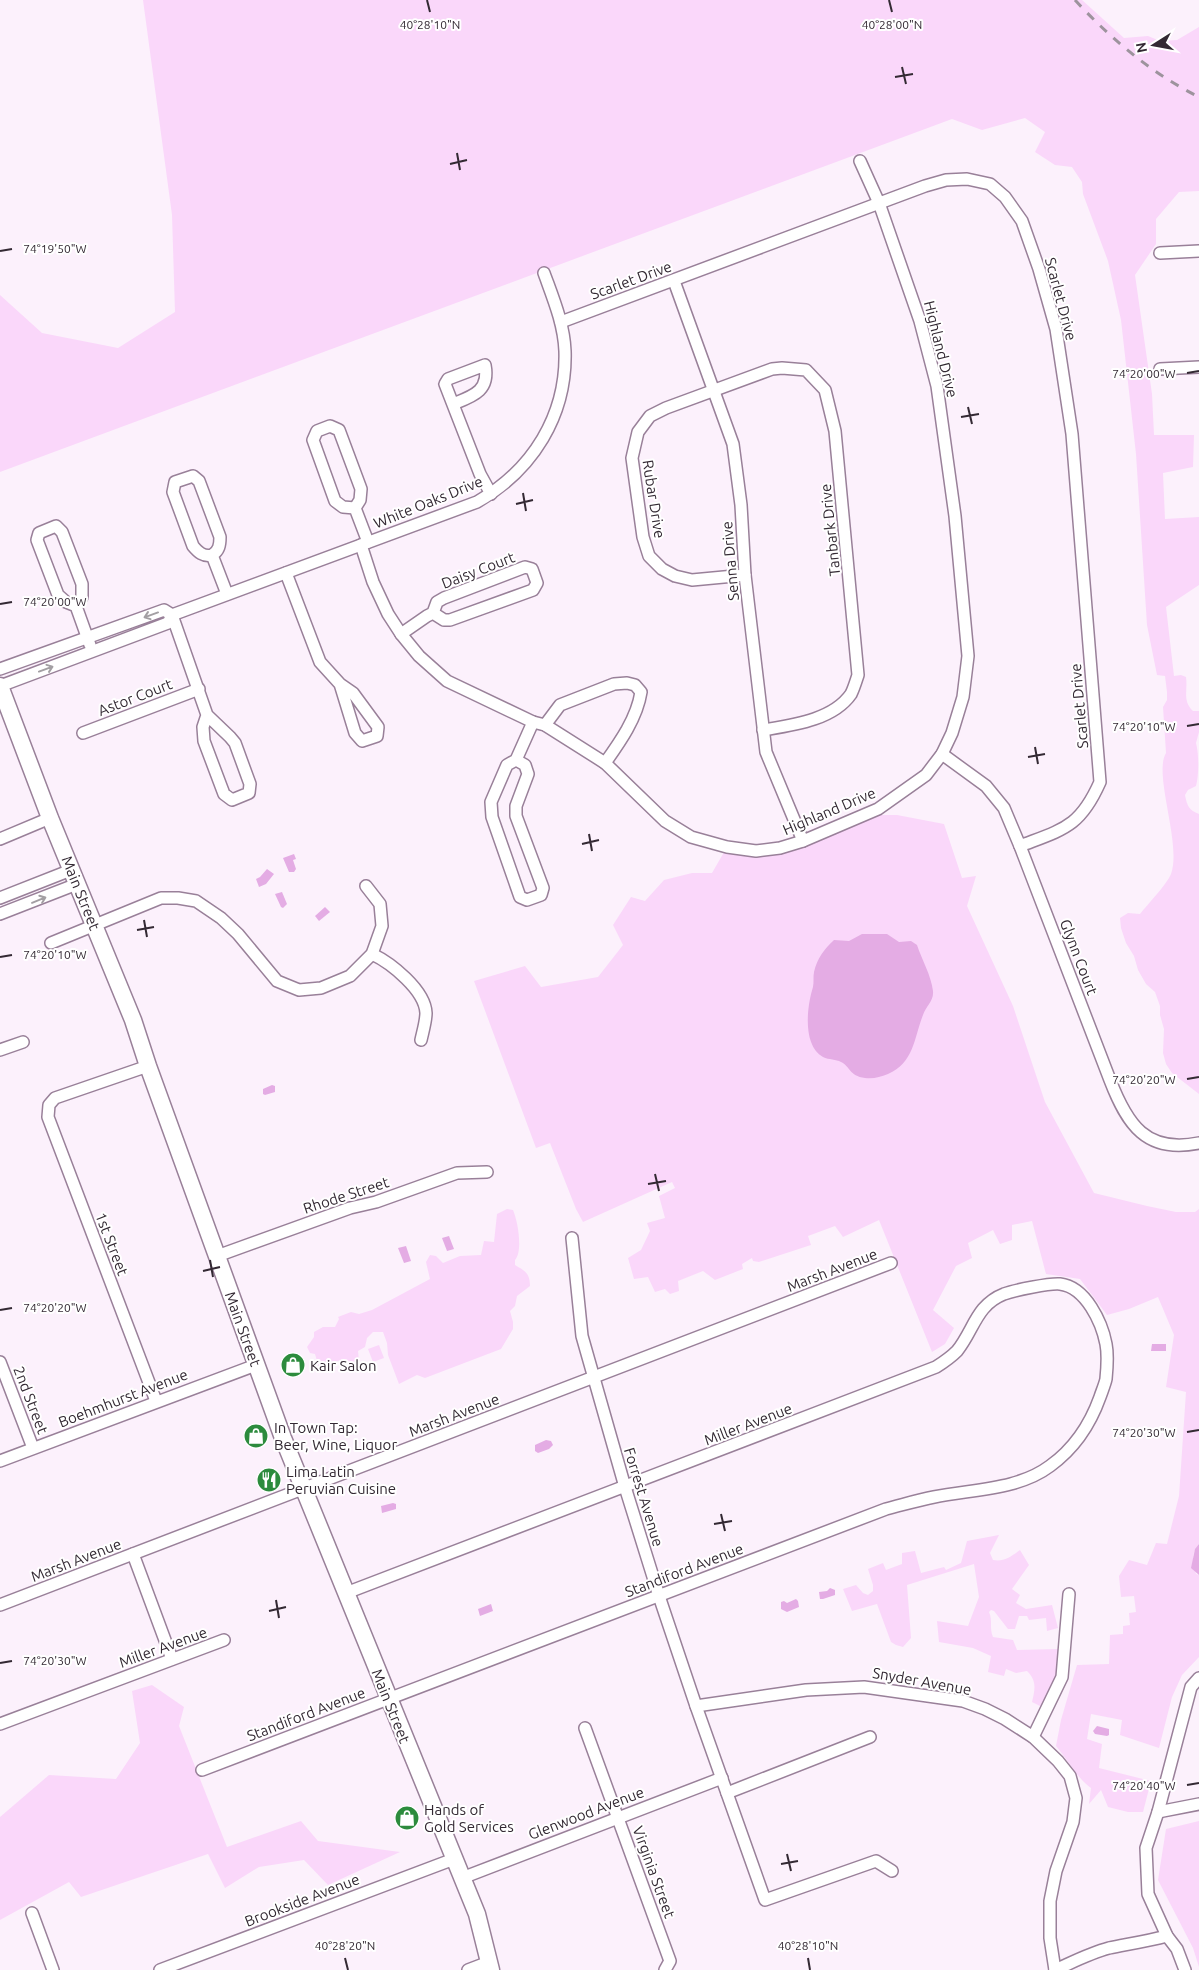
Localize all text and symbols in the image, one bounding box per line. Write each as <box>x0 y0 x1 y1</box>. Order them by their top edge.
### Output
text: 40°28'10"N <box>400 18 460 31</box>
text: 40°28'00"N <box>862 18 922 31</box>
north arrow <box>1129 20 1179 70</box>
text: N <box>1132 41 1150 54</box>
text: 74°19'50"W <box>23 242 87 255</box>
street label: Scarlet Drive <box>1042 256 1080 342</box>
street label: Scarlet Drive <box>588 257 674 303</box>
street label: Highland Drive <box>921 299 961 399</box>
text: 74°20'00"W <box>1112 367 1176 380</box>
street label: Rubar Drive <box>639 459 669 539</box>
street label: White Oaks Drive <box>371 472 485 532</box>
street label: Tanbark Drive <box>817 483 843 577</box>
street label: Senna Drive <box>718 520 742 602</box>
street label: Daisy Court <box>439 548 517 592</box>
text: 74°20'00"W <box>23 595 87 608</box>
one-way arrow <box>144 611 160 620</box>
street label: Scarlet Drive <box>1067 663 1091 749</box>
one-way arrow <box>37 664 53 673</box>
street label: Astor Court <box>95 675 175 719</box>
text: 74°20'10"W <box>1112 720 1176 733</box>
street label: Highland Drive <box>780 784 878 838</box>
street label: Main Street <box>58 854 104 933</box>
one-way arrow <box>31 894 46 904</box>
street label: Glynn Court <box>1057 917 1101 997</box>
text: 74°20'10"W <box>23 948 87 961</box>
text: 74°20'20"W <box>1112 1073 1176 1086</box>
street label: Rhode Street <box>301 1173 391 1217</box>
street label: 1st Street <box>92 1210 132 1278</box>
street label: Marsh Avenue <box>784 1245 880 1295</box>
street label: Main Street <box>222 1289 264 1369</box>
text: 74°20'20"W <box>23 1301 87 1314</box>
shop icon: Kair Salon <box>280 1352 306 1378</box>
place label: Kair Salon <box>310 1357 376 1374</box>
street label: 2nd Street <box>10 1364 52 1436</box>
street label: Boehmhurst Avenue <box>56 1365 190 1431</box>
street label: Marsh Avenue <box>406 1390 502 1440</box>
street label: Miller Avenue <box>702 1399 794 1449</box>
place label: In Town Tap: Beer, Wine, Liquor <box>274 1419 397 1453</box>
shop icon: In Town Tap: Beer, Wine, Liquor <box>243 1423 269 1449</box>
text: 74°20'30"W <box>1112 1426 1176 1439</box>
street label: Forrest Avenue <box>621 1445 667 1549</box>
place label: Lima Latin Peruvian Cuisine <box>286 1463 396 1497</box>
restaurant icon: Lima Latin Peruvian Cuisine <box>256 1467 282 1493</box>
street label: Marsh Avenue <box>28 1535 124 1585</box>
street label: Standiford Avenue <box>622 1540 746 1600</box>
street label: Miller Avenue <box>117 1623 209 1671</box>
text: 74°20'30"W <box>23 1654 87 1667</box>
street label: Snyder Avenue <box>871 1664 973 1698</box>
street label: Main Street <box>368 1667 414 1746</box>
street label: Standiford Avenue <box>244 1684 368 1744</box>
text: 74°20'40"W <box>1112 1779 1176 1792</box>
street label: Glenwood Avenue <box>526 1783 646 1843</box>
place label: Hands of Gold Services <box>424 1801 514 1835</box>
shop icon: Hands of Gold Services <box>394 1805 420 1831</box>
street label: Virginia Street <box>629 1824 679 1920</box>
street label: Brookside Avenue <box>242 1870 362 1930</box>
text: 40°28'20"N <box>315 1939 375 1952</box>
text: 40°28'10"N <box>778 1939 838 1952</box>

